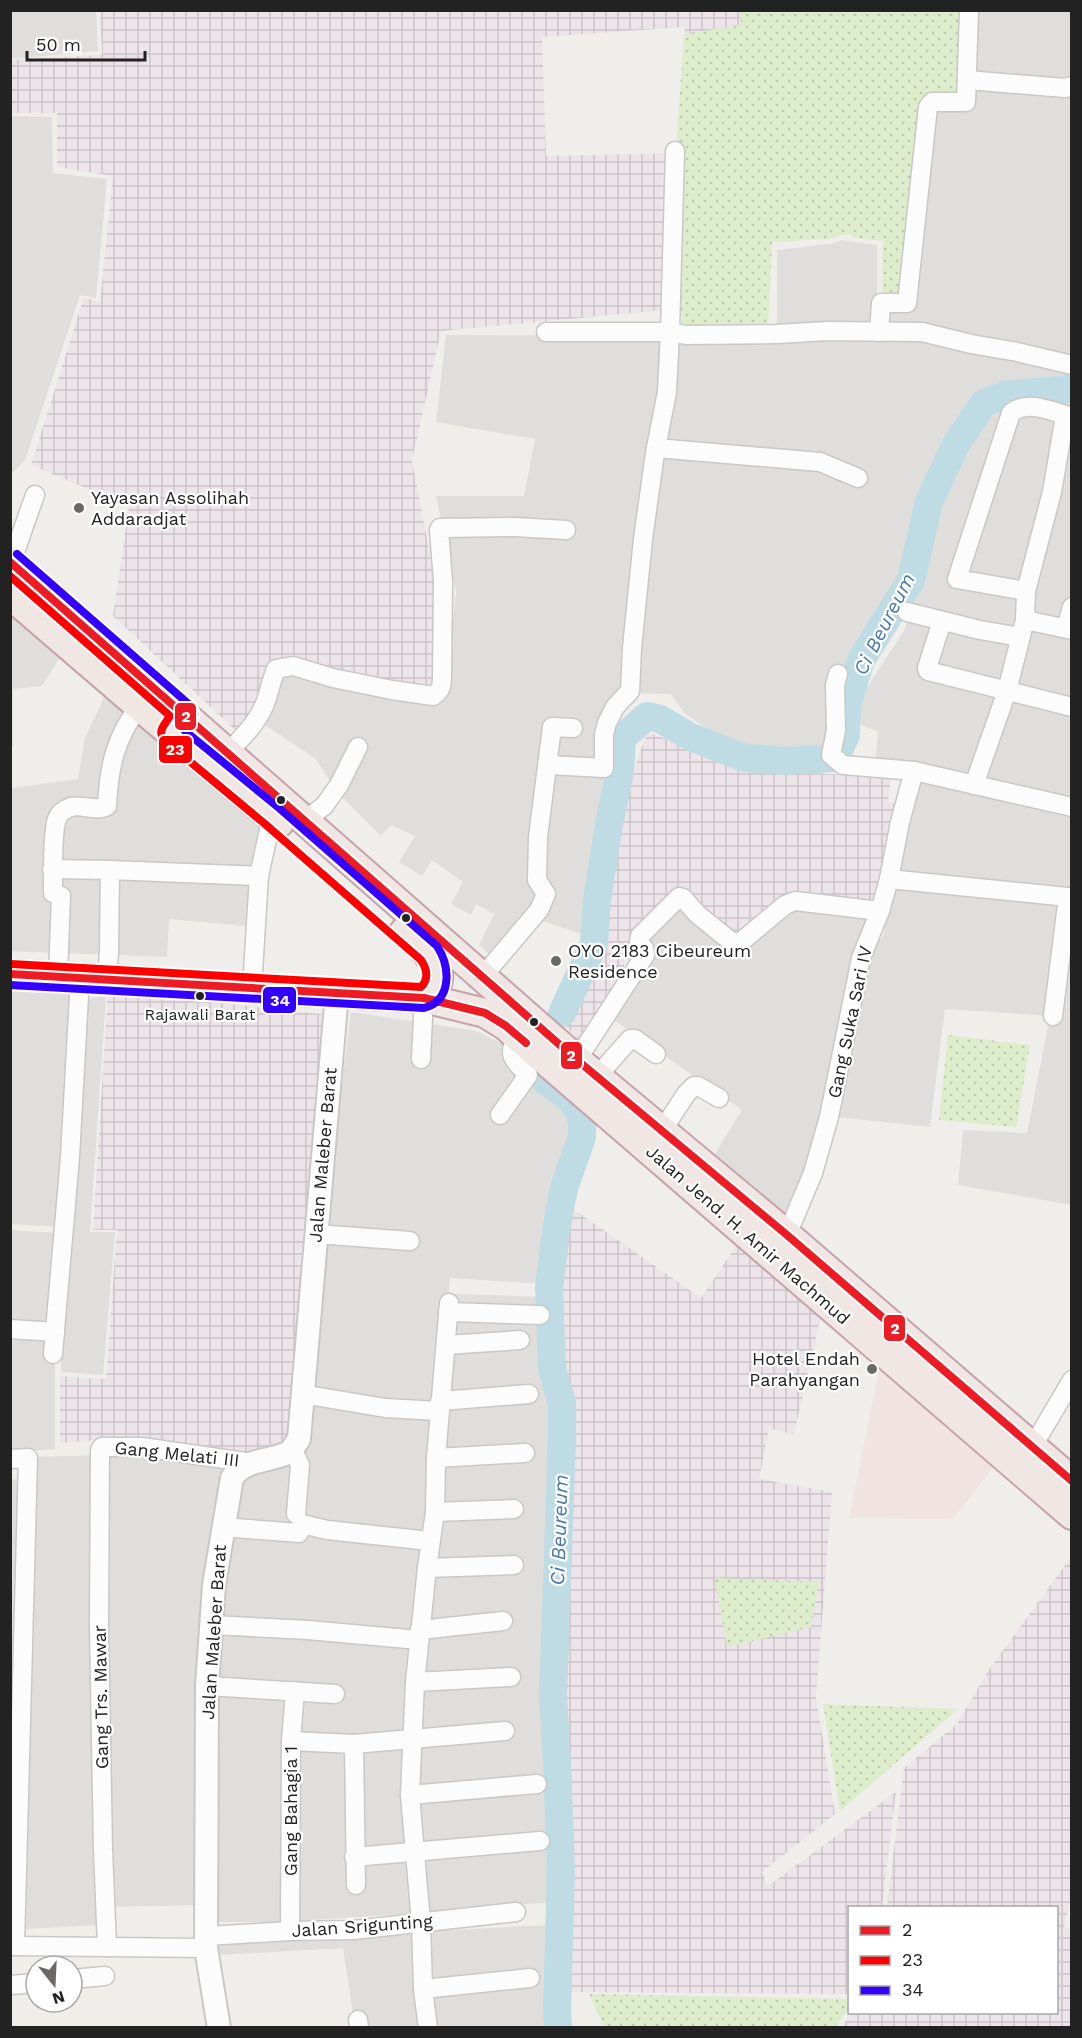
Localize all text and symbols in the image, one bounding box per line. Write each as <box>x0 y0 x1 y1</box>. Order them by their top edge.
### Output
scale bar <box>27 24 146 62</box>
text: 50 m <box>36 34 81 55</box>
place label: Yayasan Assolihah Addaradjat <box>91 487 249 529</box>
marker: Yayasan Assolihah Addaradjat <box>72 501 86 515</box>
water label: Ci Beureum <box>848 569 920 679</box>
line badge: 2 <box>174 702 197 731</box>
text: 2 <box>181 707 191 726</box>
line badge: 23 <box>158 735 193 764</box>
text: 23 <box>165 740 185 759</box>
unlabelled marker <box>275 794 287 806</box>
unlabelled marker <box>400 912 412 924</box>
place label: OYO 2183 Cibeureum Residence <box>568 940 751 982</box>
street label: Gang Suka Sari IV <box>823 943 876 1100</box>
marker: OYO 2183 Cibeureum Residence <box>549 954 563 968</box>
line badge: 34 <box>262 986 297 1014</box>
marker: Rajawali Barat <box>194 990 206 1002</box>
text: 34 <box>270 991 290 1010</box>
place label: Rajawali Barat <box>145 1005 256 1024</box>
unlabelled marker <box>528 1016 540 1028</box>
line badge: 2 <box>560 1041 583 1070</box>
text: 2 <box>566 1046 576 1065</box>
street label: Jalan Maleber Barat <box>304 1066 341 1243</box>
street label: Jalan Jend. H. Amir Machmud <box>642 1140 854 1329</box>
line badge: 2 <box>883 1314 906 1342</box>
text: 2 <box>890 1319 900 1338</box>
place label: Hotel Endah Parahyangan <box>749 1348 860 1390</box>
marker: Hotel Endah Parahyangan <box>865 1362 879 1376</box>
street label: Gang Melati III <box>114 1437 241 1471</box>
water label: Ci Beureum <box>545 1474 573 1586</box>
street label: Jalan Maleber Barat <box>197 1543 230 1720</box>
street label: Gang Trs. Mawar <box>89 1625 112 1769</box>
street label: Gang Bahagia 1 <box>280 1746 301 1876</box>
legend <box>848 1906 1058 2014</box>
street label: Jalan Srigunting <box>291 1910 434 1941</box>
text: 2 <box>902 1919 913 1940</box>
text: 23 <box>902 1949 923 1970</box>
north arrow <box>24 1954 84 2014</box>
text: 34 <box>902 1979 924 2000</box>
text: N <box>50 1987 67 2009</box>

